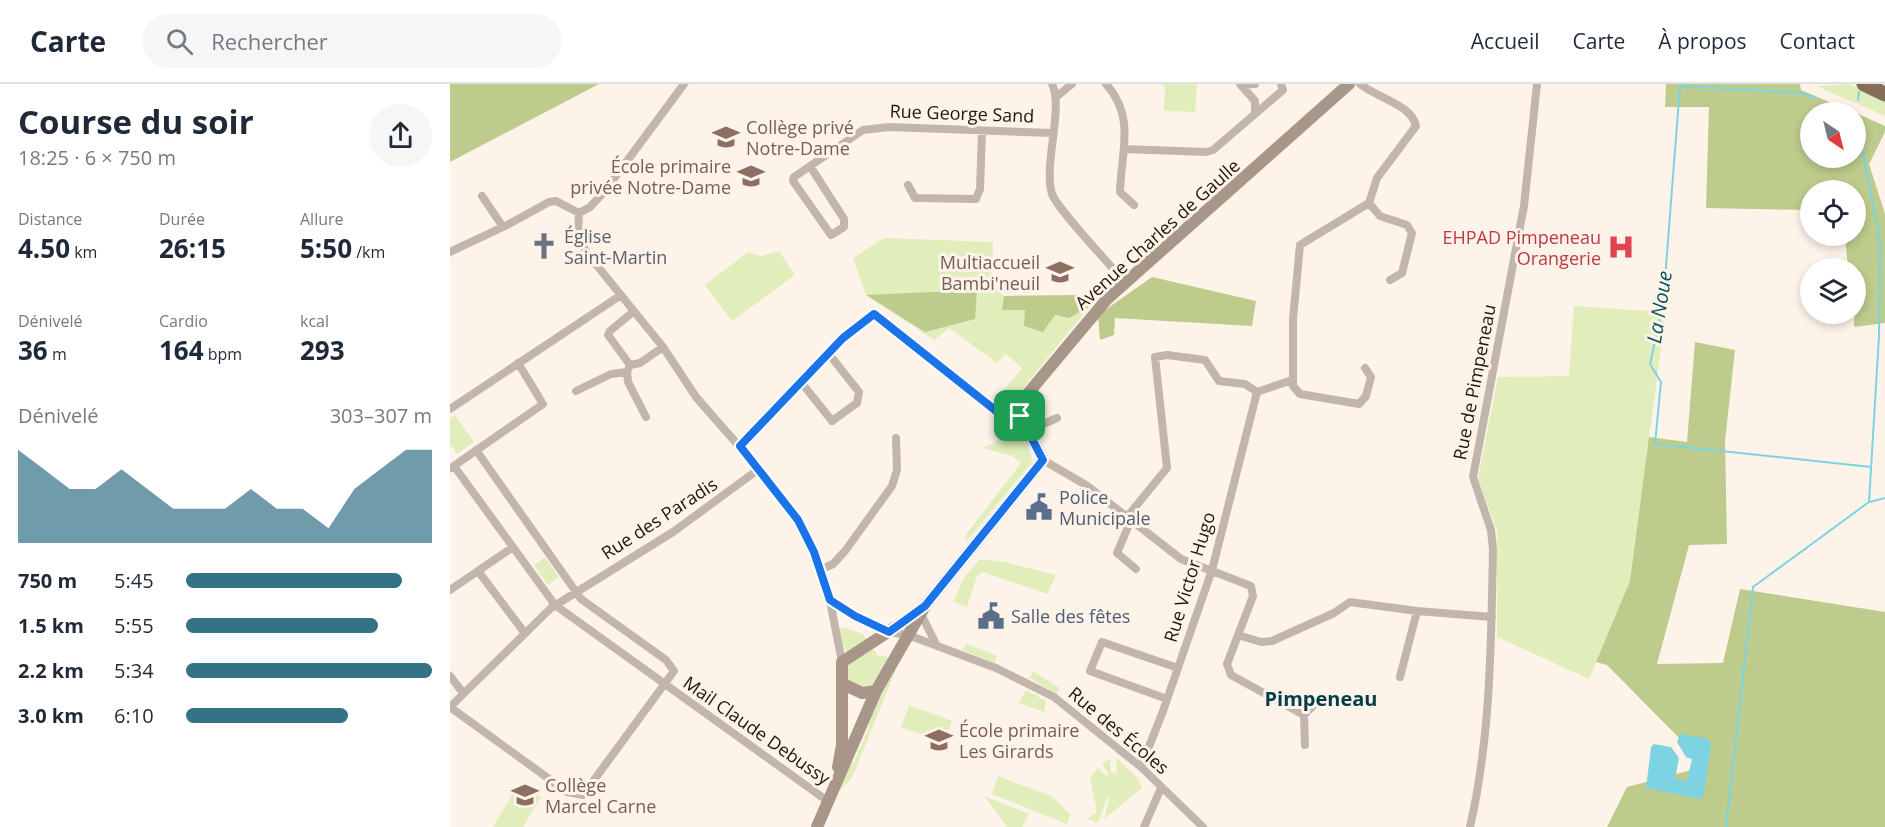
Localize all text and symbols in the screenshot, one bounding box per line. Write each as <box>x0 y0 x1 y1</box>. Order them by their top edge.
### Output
search box <box>142 14 562 68</box>
text: Carte <box>30 22 106 60</box>
icon: search <box>163 25 196 58</box>
text: Rechercher <box>211 26 328 56</box>
text: Accueil <box>1471 27 1539 55</box>
text: Carte <box>1572 27 1625 55</box>
text: À propos <box>1658 27 1747 55</box>
text: Contact <box>1780 27 1855 55</box>
street label: Rue George Sand <box>889 98 1035 128</box>
text: Course du soir <box>18 99 254 144</box>
north arrow <box>1800 102 1866 168</box>
map controls <box>1800 102 1866 324</box>
button: share <box>369 104 432 167</box>
place label: Collège privé Notre-Dame <box>746 115 854 160</box>
school or university icon: Collège privé Notre-Dame <box>711 122 741 152</box>
text: 18:25 · 6 × 750 m <box>18 144 176 171</box>
street label: Avenue Charles de Gaulle <box>1069 153 1245 315</box>
place label: École primaire privée Notre-Dame <box>570 154 731 199</box>
school or university icon: École primaire privée Notre-Dame <box>736 161 766 191</box>
button: locate <box>1800 180 1866 246</box>
text: Distance <box>18 208 82 230</box>
text: Durée <box>159 208 205 230</box>
text: Allure <box>300 208 344 230</box>
place label: Église Saint-Martin <box>564 224 667 269</box>
place label: EHPAD Pimpeneau Orangerie <box>1442 225 1601 270</box>
text: 4.50 <box>18 230 70 266</box>
text: 26:15 <box>159 230 226 266</box>
text: 5:50 <box>300 230 352 266</box>
church icon: Église Saint-Martin <box>529 231 559 261</box>
hospital icon: EHPAD Pimpeneau Orangerie <box>1606 232 1636 262</box>
text: km <box>70 241 97 263</box>
text: /km <box>352 241 385 263</box>
place label: Multiaccueil Bambi'neuil <box>940 250 1040 295</box>
school or university icon: Multiaccueil Bambi'neuil <box>1045 257 1075 287</box>
button: layers <box>1800 258 1866 324</box>
water label: La Noue <box>1640 269 1678 345</box>
street label: Rue de Pimpeneau <box>1447 302 1501 462</box>
text: Dénivelé <box>18 310 82 332</box>
text: Cardio <box>159 310 208 332</box>
text: kcal <box>300 310 329 332</box>
text: 36 <box>18 332 48 368</box>
text: 164 <box>159 332 204 368</box>
text: 293 <box>300 332 345 368</box>
text: m <box>48 343 67 365</box>
text: bpm <box>204 343 242 365</box>
pin <box>994 390 1045 441</box>
icon: arrive <box>1003 399 1036 432</box>
text: Dénivelé <box>18 402 99 429</box>
text: 303–307 m <box>330 402 432 429</box>
street label: Rue des Paradis <box>596 472 722 564</box>
place label: Police Municipale <box>1059 485 1151 530</box>
public building icon: Police Municipale <box>1024 492 1054 522</box>
street label: Rue Victor Hugo <box>1158 509 1220 645</box>
text: 750 m <box>18 567 77 594</box>
text: 5:45 <box>114 567 154 594</box>
public building icon: Salle des fêtes <box>976 601 1006 631</box>
place label: Salle des fêtes <box>1011 604 1130 628</box>
text: 1.5 km <box>18 612 84 639</box>
text: 5:55 <box>114 612 154 639</box>
text: 2.2 km <box>18 657 84 684</box>
text: 5:34 <box>114 657 154 684</box>
street label: Mail Claude Debussy <box>679 670 836 790</box>
street label: Rue des Écoles <box>1064 681 1174 779</box>
district label: Pimpeneau <box>1265 685 1377 712</box>
text: 3.0 km <box>18 702 84 729</box>
text: 6:10 <box>114 702 154 729</box>
place label: École primaire Les Girards <box>959 718 1079 763</box>
school or university icon: École primaire Les Girards <box>924 725 954 755</box>
place label: Collège Marcel Carne <box>545 773 656 818</box>
school or university icon: Collège Marcel Carne <box>510 780 540 810</box>

